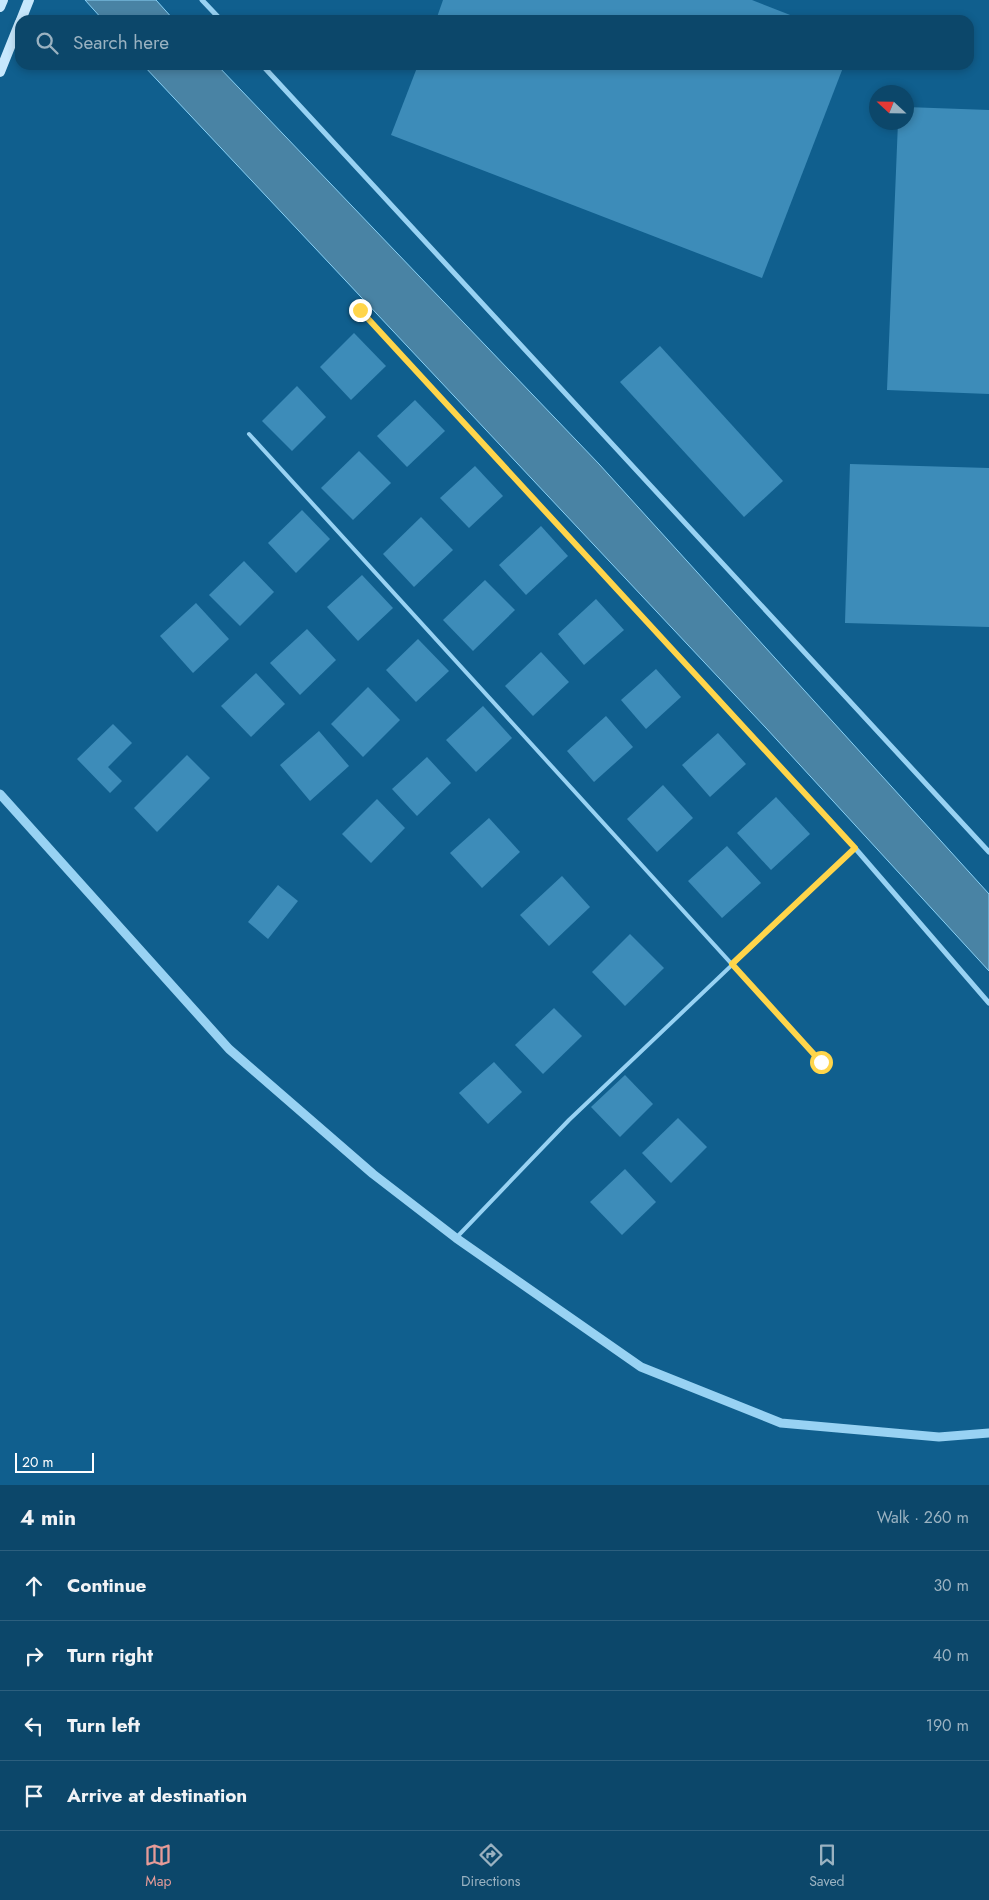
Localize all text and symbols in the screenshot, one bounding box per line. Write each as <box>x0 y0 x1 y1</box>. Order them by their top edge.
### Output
search box <box>15 15 974 70</box>
icon: search <box>33 29 61 57</box>
text: Search here <box>73 29 169 56</box>
north arrow <box>869 85 914 130</box>
route end <box>349 299 372 322</box>
route start <box>810 1051 833 1074</box>
scale bar <box>15 1450 94 1473</box>
text: 20 m <box>22 1452 54 1472</box>
text: 4 min <box>20 1503 76 1533</box>
text: Walk · 260 m <box>877 1506 969 1529</box>
icon: ahead <box>20 1572 48 1600</box>
text: Continue <box>67 1572 146 1599</box>
text: 30 m <box>933 1574 969 1597</box>
icon: right <box>20 1642 48 1670</box>
text: Turn right <box>67 1642 153 1669</box>
text: 40 m <box>933 1644 969 1667</box>
icon: left <box>20 1712 48 1740</box>
text: Turn left <box>67 1712 140 1739</box>
text: 190 m <box>926 1714 969 1737</box>
icon: arrive <box>20 1782 48 1810</box>
text: Arrive at destination <box>67 1782 247 1809</box>
tab: Map <box>144 1841 172 1891</box>
tab: Directions <box>461 1841 520 1891</box>
tab: Saved <box>809 1841 845 1891</box>

